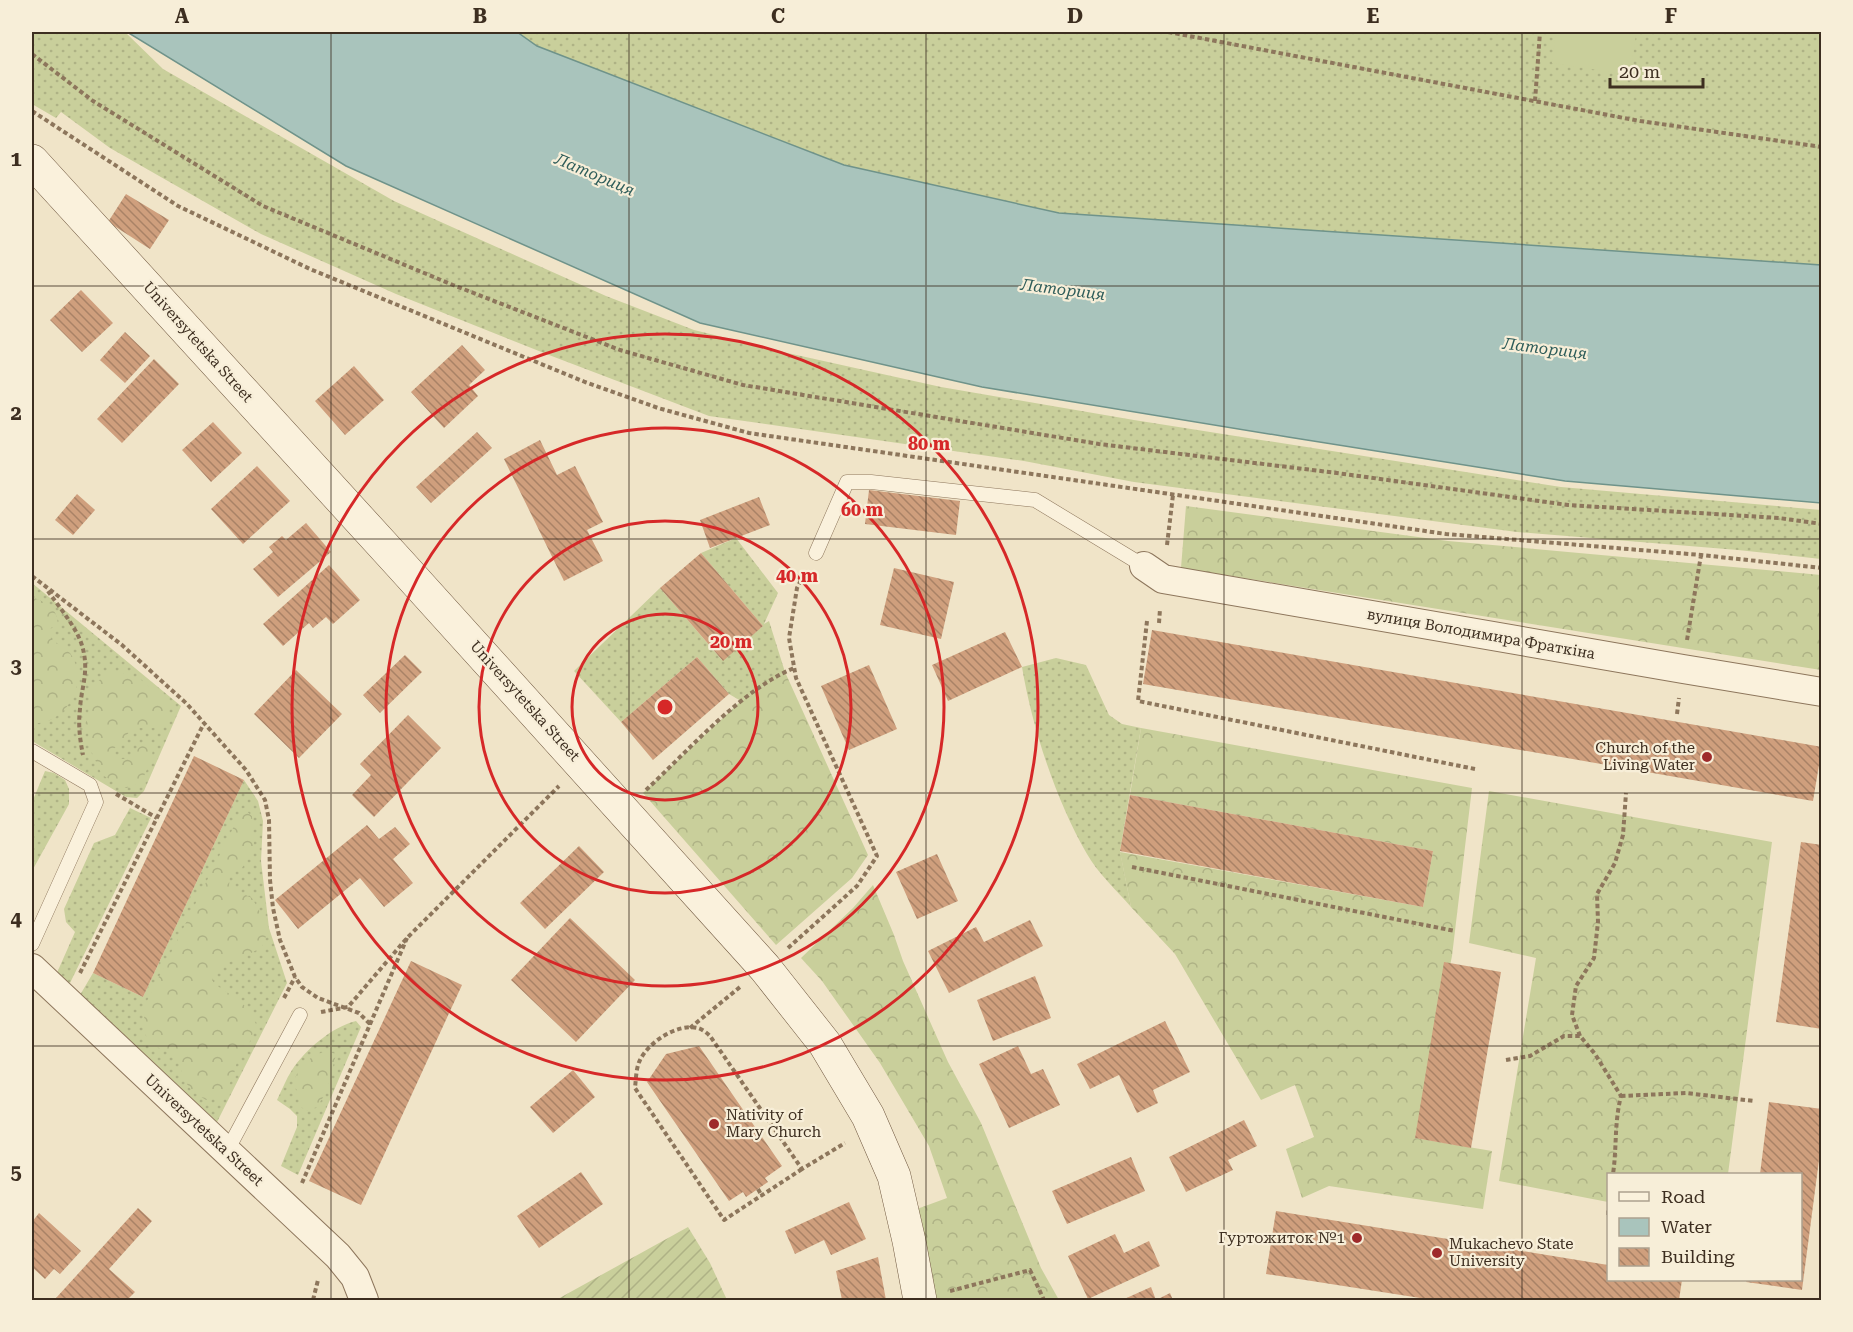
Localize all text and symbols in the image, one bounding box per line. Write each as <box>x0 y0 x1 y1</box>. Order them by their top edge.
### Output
text: A <box>175 4 190 28</box>
text: B <box>473 4 487 28</box>
text: C <box>771 4 785 28</box>
text: D <box>1067 4 1083 28</box>
text: E <box>1367 4 1380 28</box>
text: F <box>1665 4 1677 28</box>
scale bar <box>1610 51 1703 89</box>
text: 20 m <box>1619 61 1660 82</box>
text: 1 <box>10 147 22 171</box>
water label: Латориця <box>551 149 638 200</box>
water label: Латориця <box>1019 275 1106 304</box>
street label: Universytetska Street <box>139 278 257 406</box>
water label: Латориця <box>1501 334 1588 363</box>
text: 2 <box>10 401 22 425</box>
text: 80 m <box>908 433 951 454</box>
text: 60 m <box>841 499 884 520</box>
text: 40 m <box>776 565 819 586</box>
street label: вулиця Володимира Фраткіна <box>1366 605 1596 663</box>
text: 20 m <box>710 631 753 652</box>
street label: Universytetska Street <box>466 637 584 765</box>
text: 3 <box>10 654 22 678</box>
centre of rings <box>655 697 675 717</box>
place label: Church of the Living Water <box>1595 739 1695 774</box>
marker: Church of the Living Water <box>1700 750 1714 764</box>
text: 4 <box>10 907 22 931</box>
street label: Universytetska Street <box>141 1070 267 1190</box>
place label: Nativity of Mary Church <box>726 1106 821 1141</box>
marker: Nativity of Mary Church <box>707 1117 721 1131</box>
text: 5 <box>10 1160 22 1184</box>
legend <box>1607 1173 1802 1281</box>
text: Road <box>1661 1186 1706 1207</box>
text: Water <box>1661 1216 1712 1237</box>
place label: Гуртожиток №1 <box>1219 1229 1345 1247</box>
marker: Гуртожиток №1 <box>1350 1231 1364 1245</box>
place label: Mukachevo State University <box>1449 1235 1574 1270</box>
marker: Mukachevo State University <box>1430 1246 1444 1260</box>
text: Building <box>1661 1246 1735 1267</box>

